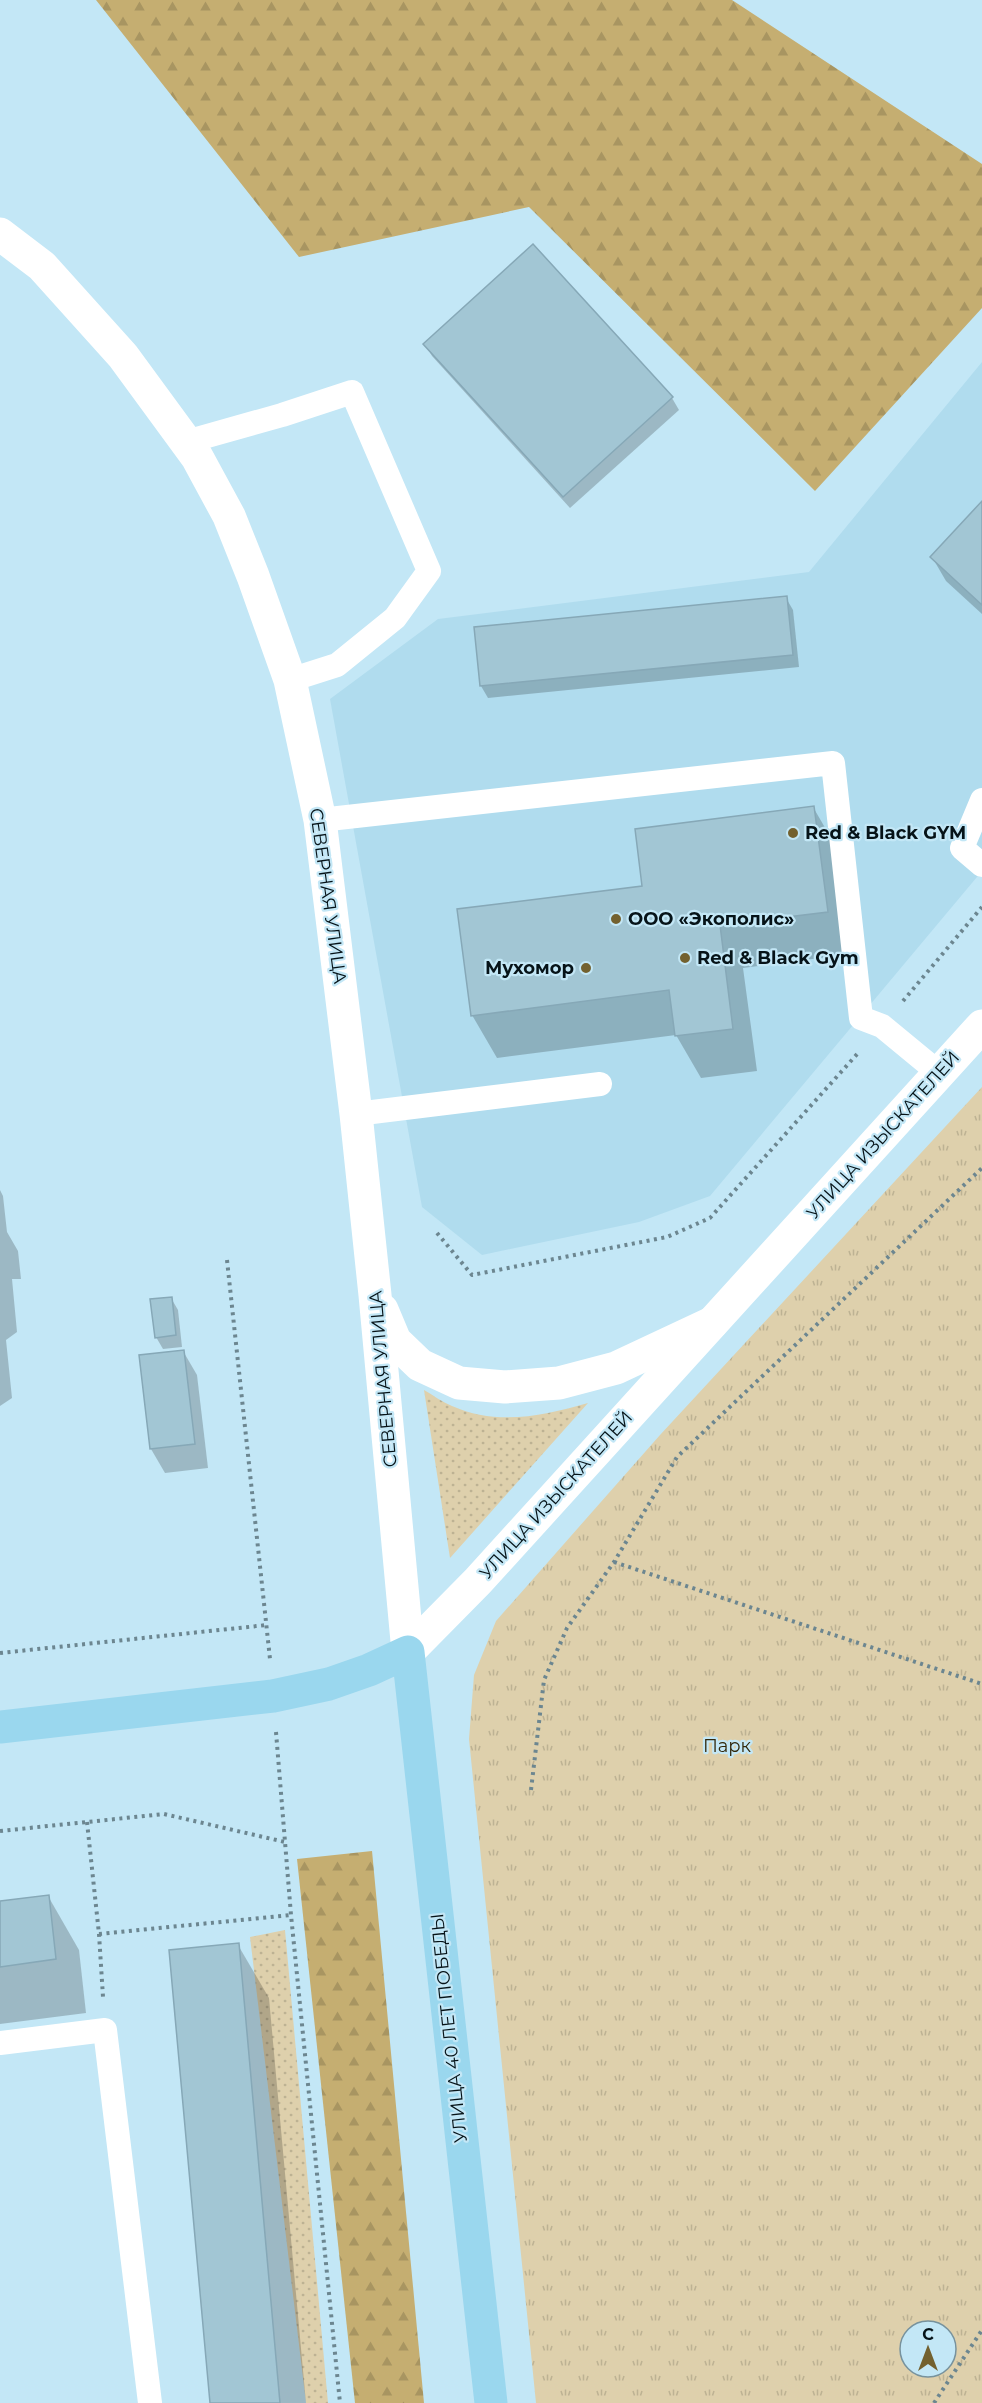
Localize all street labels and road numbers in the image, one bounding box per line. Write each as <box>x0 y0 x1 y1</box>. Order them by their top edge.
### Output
street label: СЕВЕРНАЯ УЛИЦА <box>305 807 351 986</box>
street label: УЛИЦА ИЗЫСКАТЕЛЕЙ <box>802 1046 964 1224</box>
street label: СЕВЕРНАЯ УЛИЦА <box>364 1289 402 1468</box>
street label: УЛИЦА ИЗЫСКАТЕЛЕЙ <box>475 1406 637 1584</box>
street label: УЛИЦА 40 ЛЕТ ПОБЕДЫ <box>426 1912 472 2144</box>

